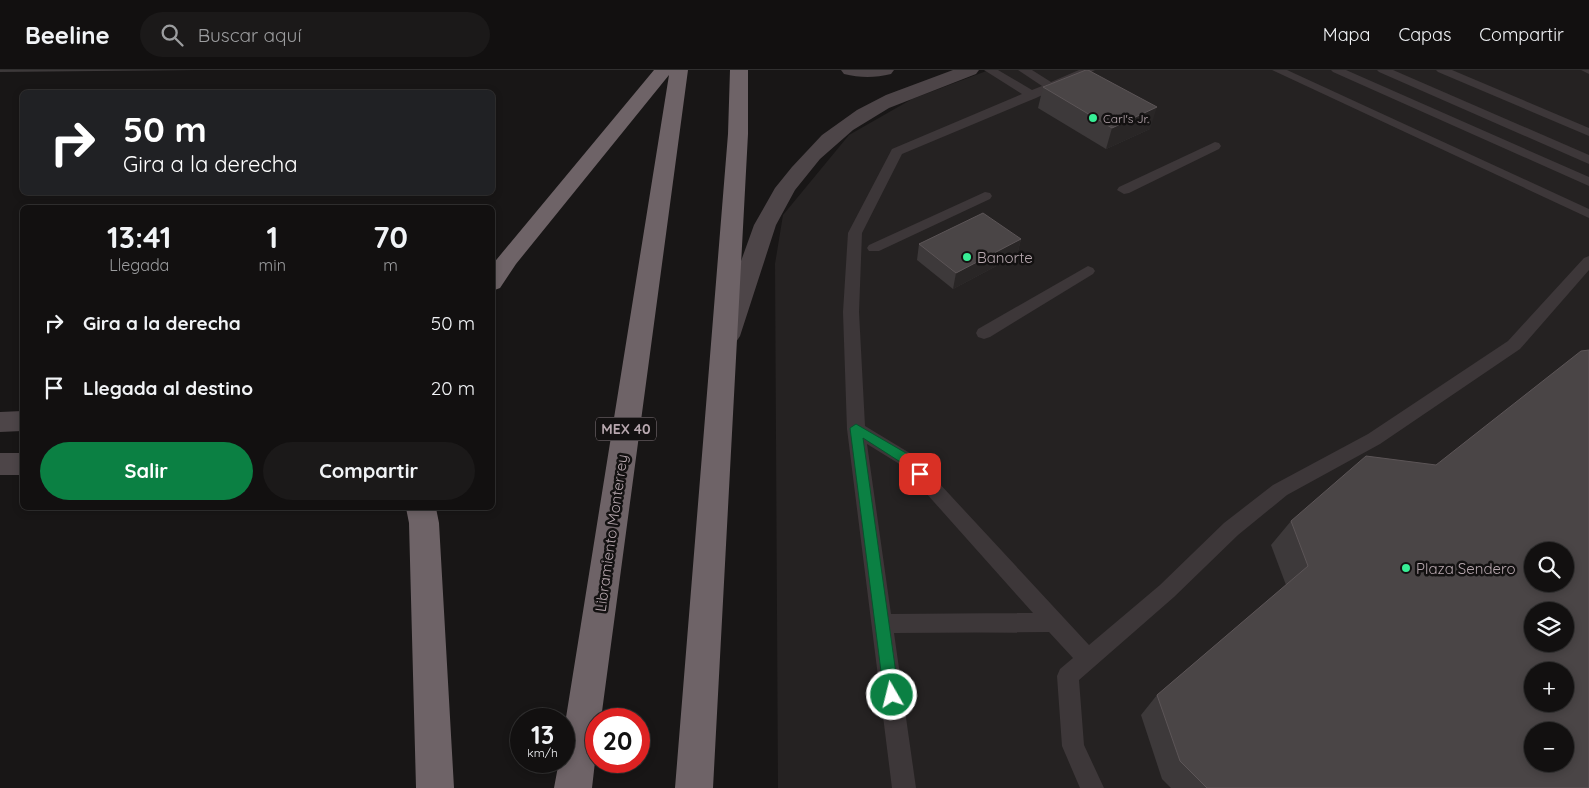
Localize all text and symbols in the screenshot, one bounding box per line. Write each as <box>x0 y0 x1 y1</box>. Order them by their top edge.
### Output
search box <box>140 12 490 57</box>
text: Beeline <box>25 20 110 50</box>
icon: search <box>158 21 186 49</box>
text: Buscar aquí <box>198 23 301 47</box>
text: Mapa <box>1323 23 1370 46</box>
text: Capas <box>1398 23 1451 46</box>
text: Compartir <box>1479 23 1564 46</box>
text: 50 m <box>123 107 207 151</box>
icon: right <box>40 110 105 175</box>
place label: Carl's Jr. <box>1103 111 1149 126</box>
marker: Carl's Jr. <box>1087 112 1099 124</box>
text: Gira a la derecha <box>123 150 298 178</box>
text: 13:41 <box>107 218 172 256</box>
text: 1 <box>266 218 278 256</box>
text: 70 <box>373 218 408 256</box>
place label: Banorte <box>977 248 1033 267</box>
marker: Banorte <box>961 251 973 263</box>
text: Llegada <box>109 255 169 275</box>
text: min <box>259 255 286 275</box>
text: m <box>383 255 398 275</box>
icon: right <box>40 309 68 337</box>
text: Gira a la derecha <box>83 311 241 335</box>
text: 50 m <box>431 311 475 335</box>
icon: arrive <box>40 374 68 402</box>
text: Llegada al destino <box>83 376 253 400</box>
text: 20 m <box>431 376 475 400</box>
road number: MEX 40 <box>596 418 656 440</box>
button: Salir <box>40 442 253 500</box>
button: Compartir <box>263 442 475 500</box>
street label: Libramiento Monterrey <box>591 453 631 613</box>
pin <box>899 453 941 495</box>
icon: arrive <box>906 460 934 488</box>
map controls <box>1524 542 1574 772</box>
button: search <box>1524 542 1574 592</box>
place label: Plaza Sendero <box>1416 559 1516 578</box>
marker: Plaza Sendero <box>1400 562 1412 574</box>
button: layers <box>1524 602 1574 652</box>
button: + <box>1524 662 1574 712</box>
position arrow <box>865 668 917 720</box>
speed limit sign: 20 <box>585 708 650 773</box>
text: 13 <box>531 719 554 750</box>
button: − <box>1524 722 1574 772</box>
text: km/h <box>527 745 558 760</box>

